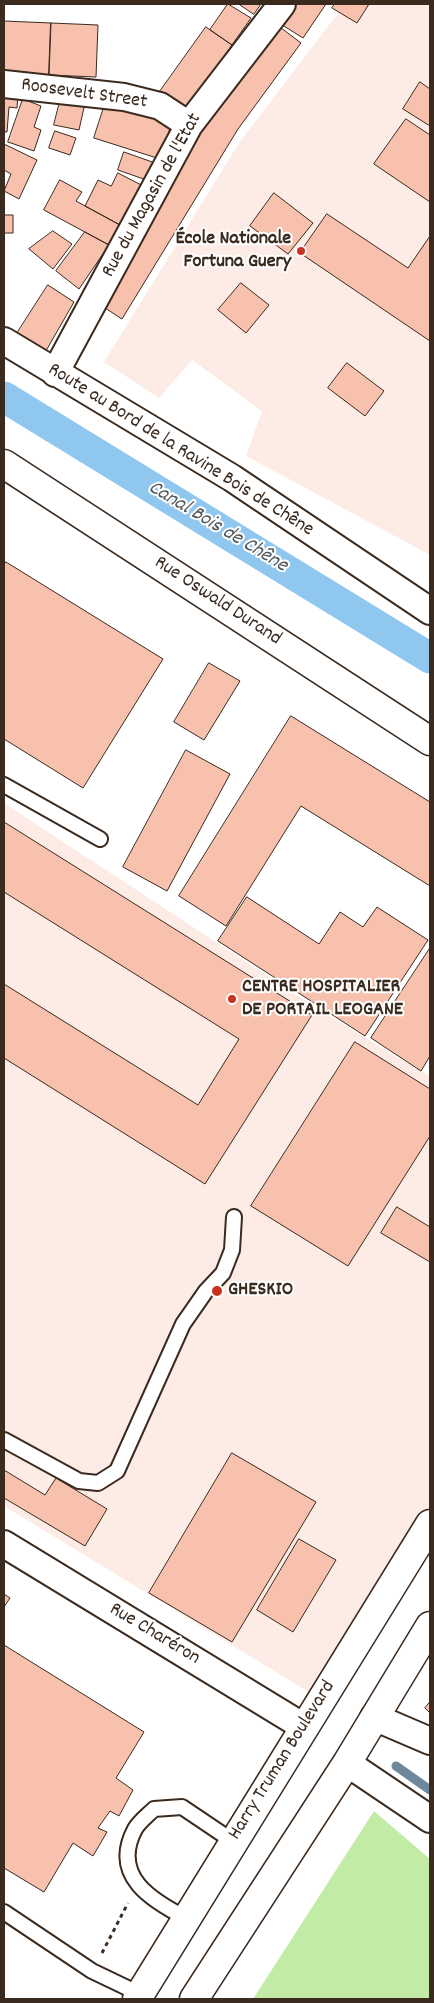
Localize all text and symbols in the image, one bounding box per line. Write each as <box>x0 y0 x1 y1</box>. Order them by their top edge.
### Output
street label: Roosevelt Street <box>19 74 149 116</box>
street label: Rue du Magasin de l'Etat <box>98 110 208 282</box>
place label: École Nationale Fortuna Guery <box>175 228 291 275</box>
marker: École Nationale Fortuna Guery <box>295 245 307 257</box>
street label: Route au Bord de la Ravine Bois de Chêne <box>43 359 317 543</box>
water label: Canal Bois de Chêne <box>143 476 291 580</box>
street label: Rue Oswald Durand <box>149 552 285 652</box>
place label: CENTRE HOSPITALIER DE PORTAIL LEOGANE <box>242 976 403 1023</box>
marker: CENTRE HOSPITALIER DE PORTAIL LEOGANE <box>226 993 238 1005</box>
place label: GHESKIO <box>228 1279 293 1303</box>
marker: GHESKIO <box>210 1284 224 1298</box>
street label: Rue Charéron <box>104 1599 204 1671</box>
street label: Harry Truman Boulevard <box>224 1677 342 1845</box>

